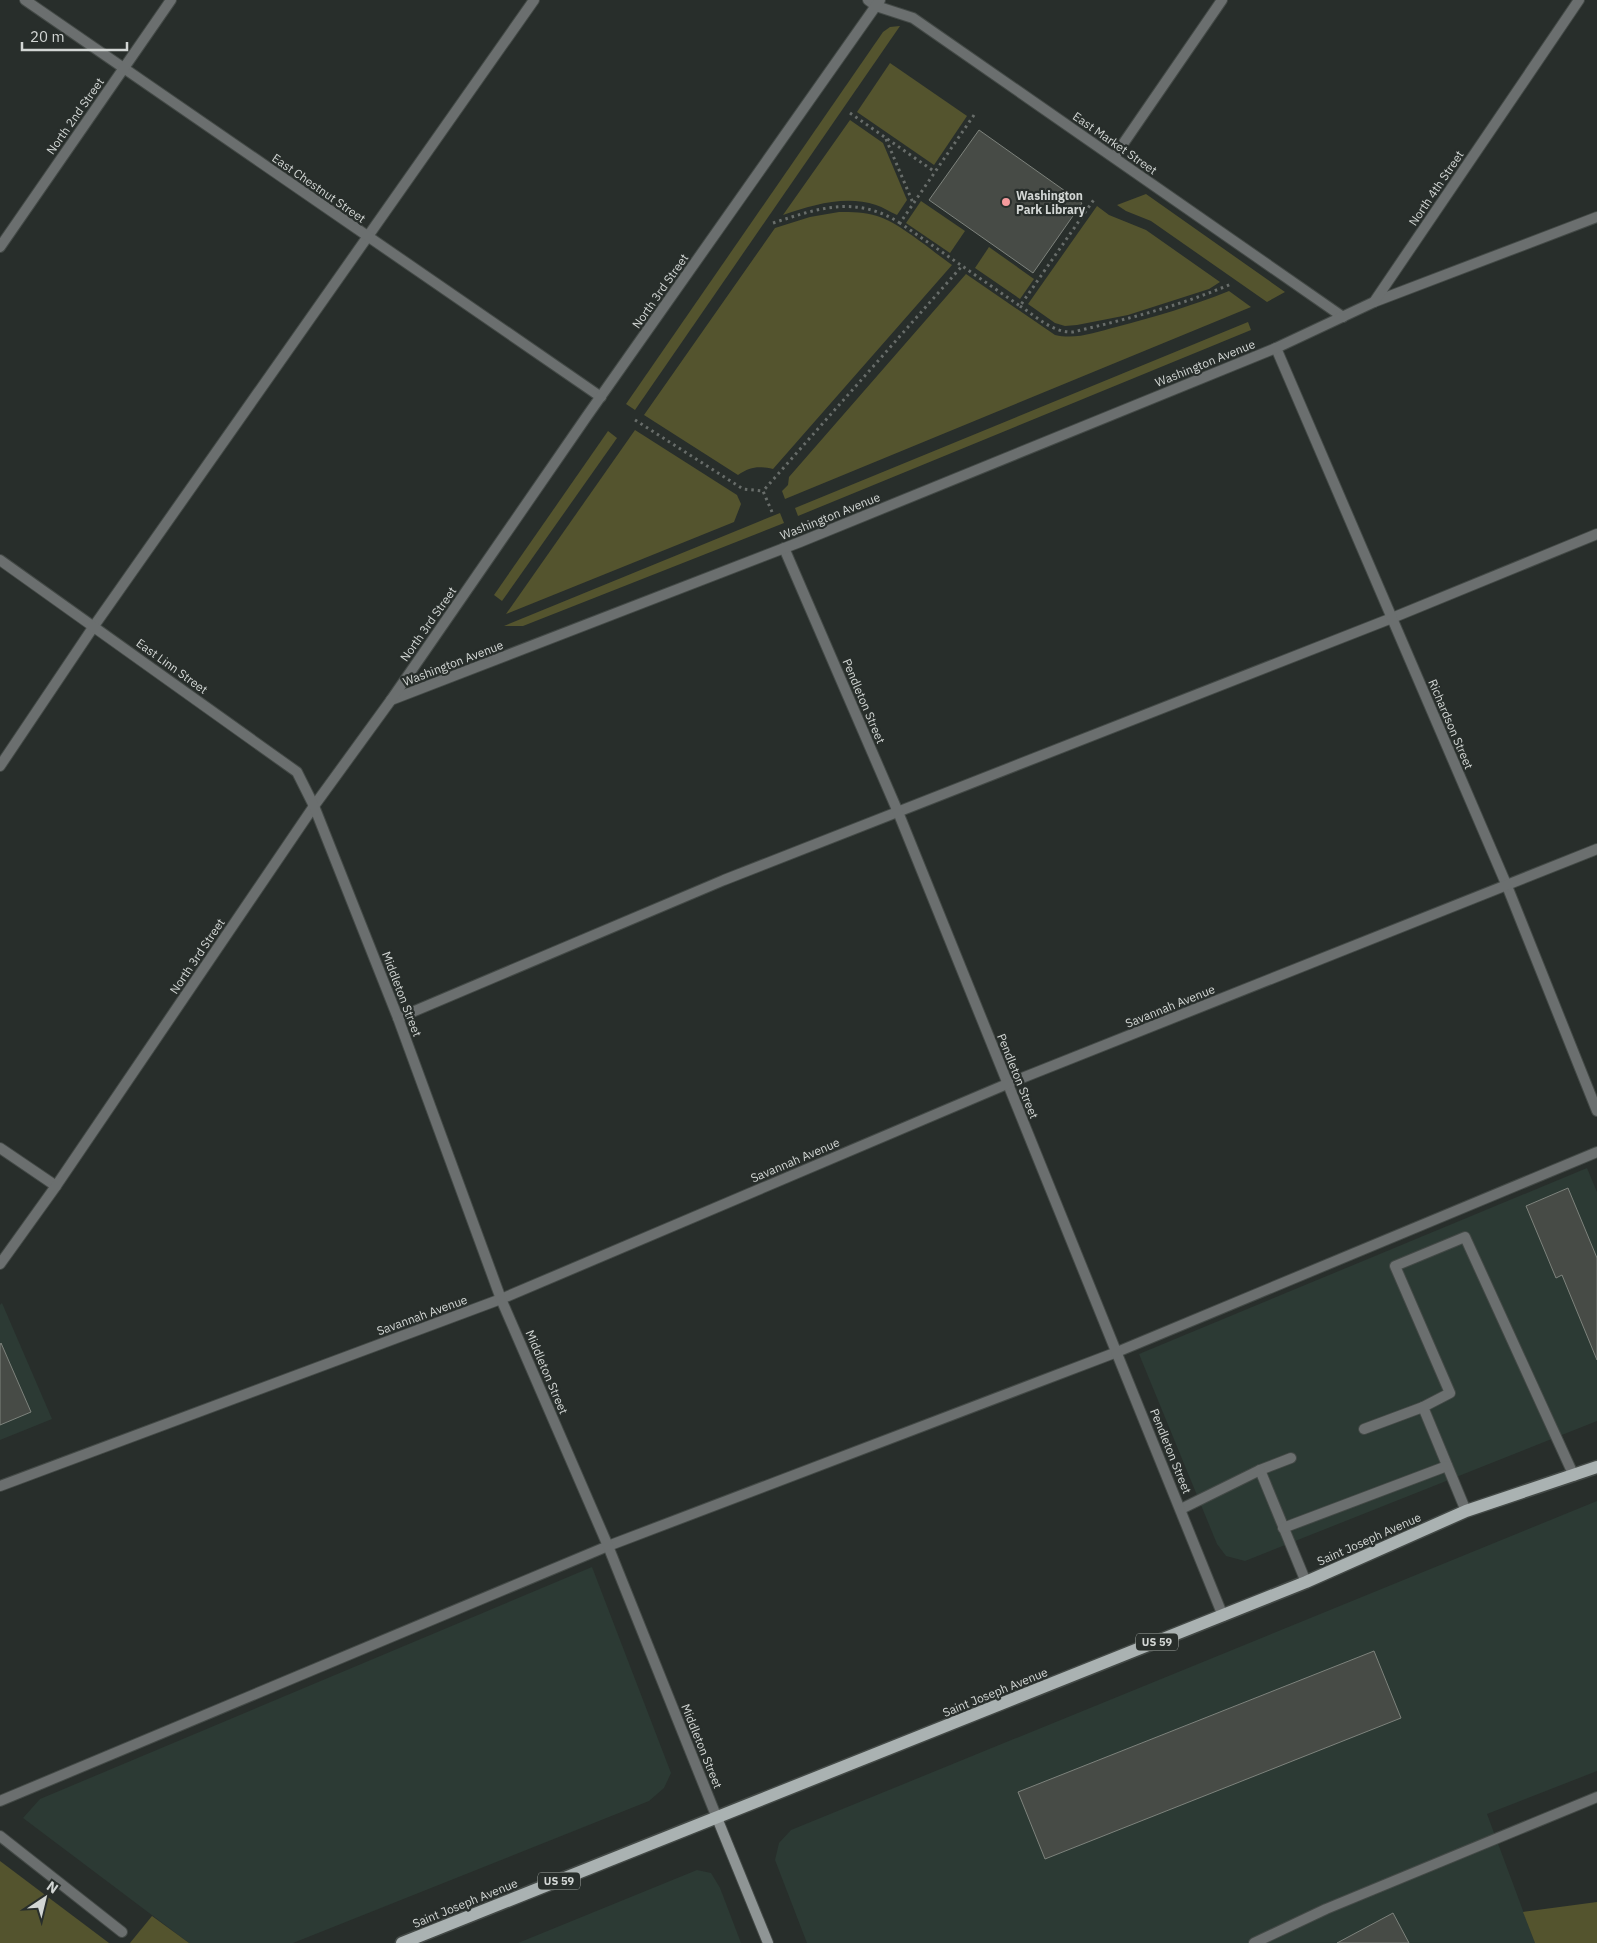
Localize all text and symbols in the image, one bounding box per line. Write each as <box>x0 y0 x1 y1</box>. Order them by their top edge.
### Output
scale bar <box>22 20 128 52</box>
text: 20 m <box>30 27 65 46</box>
street label: North 2nd Street <box>43 75 107 157</box>
street label: East Market Street <box>1070 108 1160 178</box>
street label: North 4th Street <box>1405 148 1467 228</box>
street label: East Chestnut Street <box>269 150 369 226</box>
place label: Washington Park Library <box>1016 188 1086 217</box>
marker: Washington Park Library <box>1000 196 1012 208</box>
street label: North 3rd Street <box>629 251 691 331</box>
street label: Washington Avenue <box>1153 336 1258 390</box>
street label: Washington Avenue <box>778 489 883 543</box>
street label: North 3rd Street <box>397 584 459 664</box>
street label: East Linn Street <box>133 635 211 697</box>
street label: Washington Avenue <box>401 637 506 689</box>
street label: Pendleton Street <box>839 656 889 746</box>
street label: Richardson Street <box>1425 677 1477 771</box>
street label: North 3rd Street <box>166 915 228 997</box>
street label: Middleton Street <box>379 949 425 1039</box>
street label: Savannah Avenue <box>1123 981 1217 1031</box>
street label: Pendleton Street <box>994 1031 1042 1121</box>
street label: Savannah Avenue <box>748 1134 842 1186</box>
street label: Savannah Avenue <box>375 1292 470 1338</box>
street label: Middleton Street <box>523 1328 571 1416</box>
street label: Pendleton Street <box>1147 1406 1195 1496</box>
street label: Saint Joseph Avenue <box>1315 1509 1424 1569</box>
road number: US 59 <box>1136 1634 1178 1650</box>
street label: Saint Joseph Avenue <box>940 1664 1050 1720</box>
street label: Middleton Street <box>678 1701 726 1791</box>
road number: US 59 <box>538 1872 580 1890</box>
north arrow <box>20 1873 70 1923</box>
street label: Saint Joseph Avenue <box>410 1875 520 1931</box>
text: N <box>43 1877 62 1898</box>

